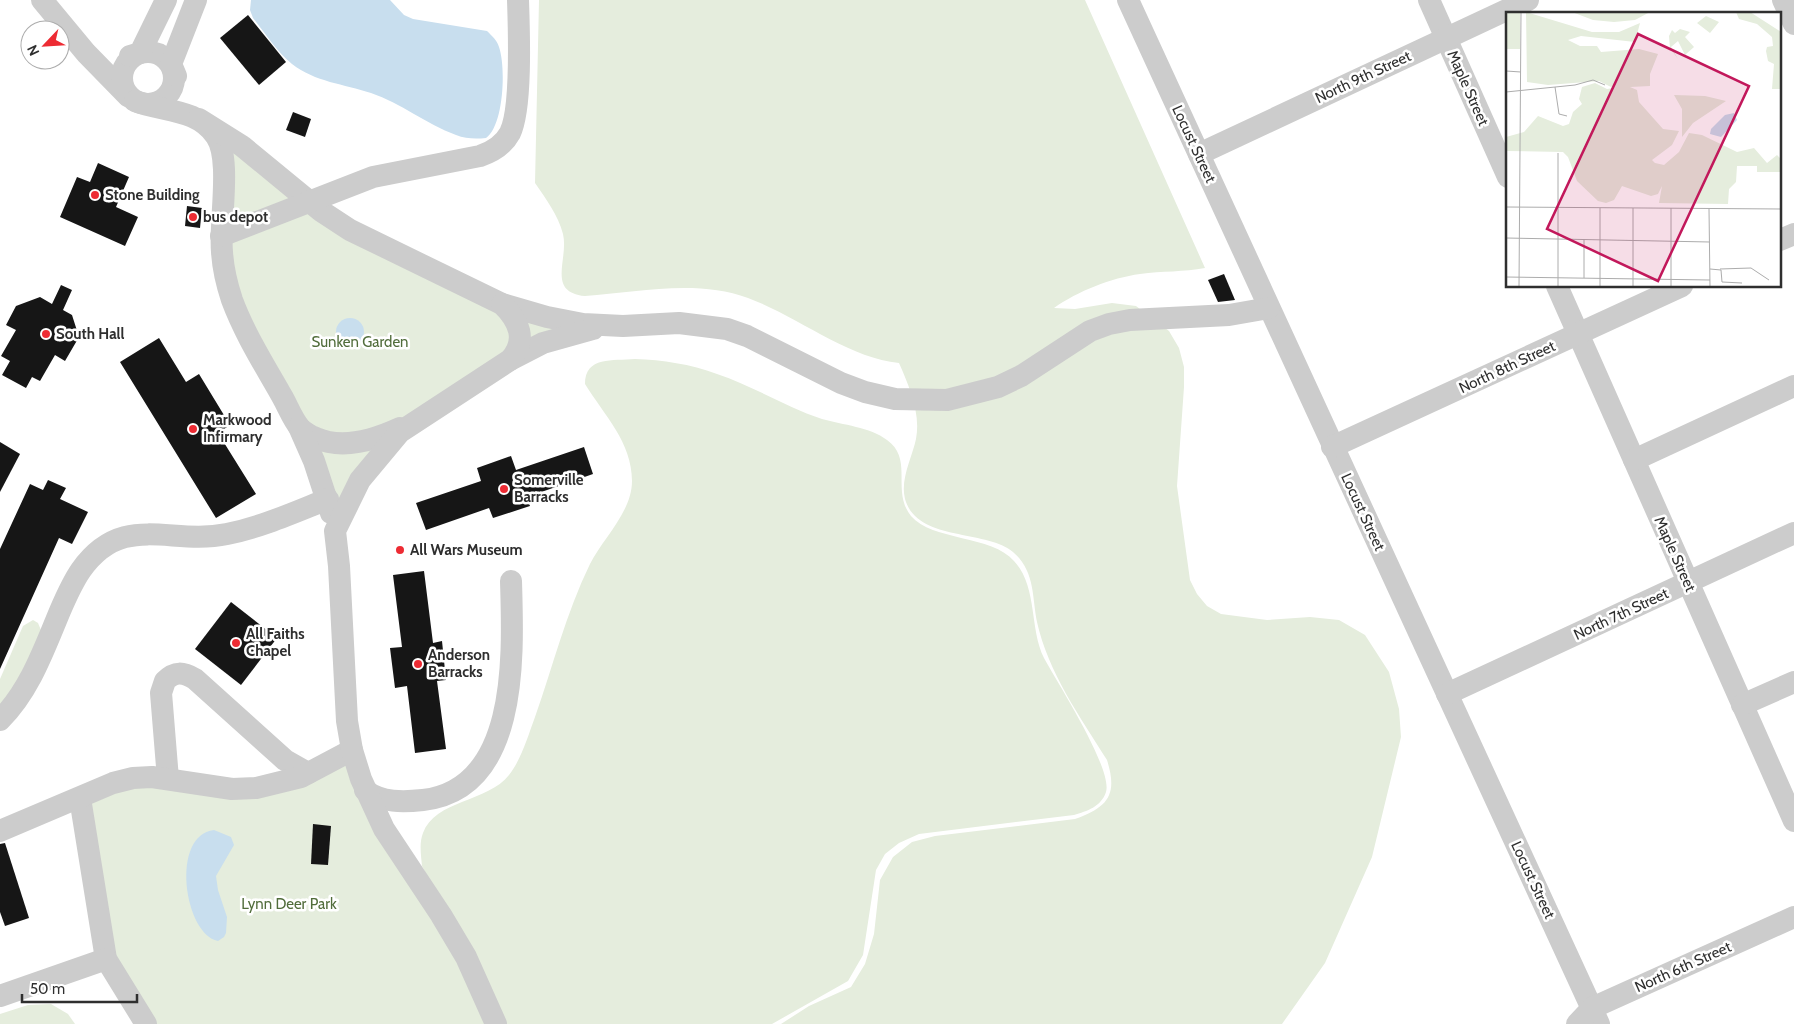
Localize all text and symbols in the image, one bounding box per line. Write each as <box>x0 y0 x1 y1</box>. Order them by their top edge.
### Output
inset map <box>1506 12 1782 288</box>
north arrow <box>20 20 70 70</box>
text: N <box>23 42 43 59</box>
street label: North 9th Street <box>1312 47 1414 107</box>
street label: Maple Street <box>1443 47 1493 129</box>
street label: Locust Street <box>1168 102 1220 186</box>
place label: Stone Building <box>105 186 200 204</box>
marker: Stone Building <box>89 189 101 201</box>
place label: bus depot <box>203 208 268 226</box>
marker: bus depot <box>187 211 199 223</box>
place label: South Hall <box>56 325 125 343</box>
marker: South Hall <box>40 328 52 340</box>
park label: Sunken Garden <box>312 333 408 351</box>
street label: North 8th Street <box>1456 337 1558 397</box>
place label: Markwood Infirmary <box>203 411 272 446</box>
marker: Markwood Infirmary <box>187 423 199 435</box>
street label: Locust Street <box>1337 470 1389 554</box>
place label: Somerville Barracks <box>514 471 584 506</box>
marker: Somerville Barracks <box>498 483 510 495</box>
street label: Maple Street <box>1650 513 1700 595</box>
place label: All Wars Museum <box>410 541 523 559</box>
marker: All Wars Museum <box>394 544 406 556</box>
street label: North 7th Street <box>1571 584 1671 644</box>
place label: All Faiths Chapel <box>246 625 305 660</box>
marker: All Faiths Chapel <box>230 637 242 649</box>
place label: Anderson Barracks <box>428 646 490 681</box>
marker: Anderson Barracks <box>412 658 424 670</box>
street label: Locust Street <box>1507 838 1559 922</box>
park label: Lynn Deer Park <box>241 895 337 913</box>
street label: North 6th Street <box>1632 938 1734 996</box>
scale bar <box>22 972 138 1004</box>
text: 50 m <box>30 980 65 998</box>

